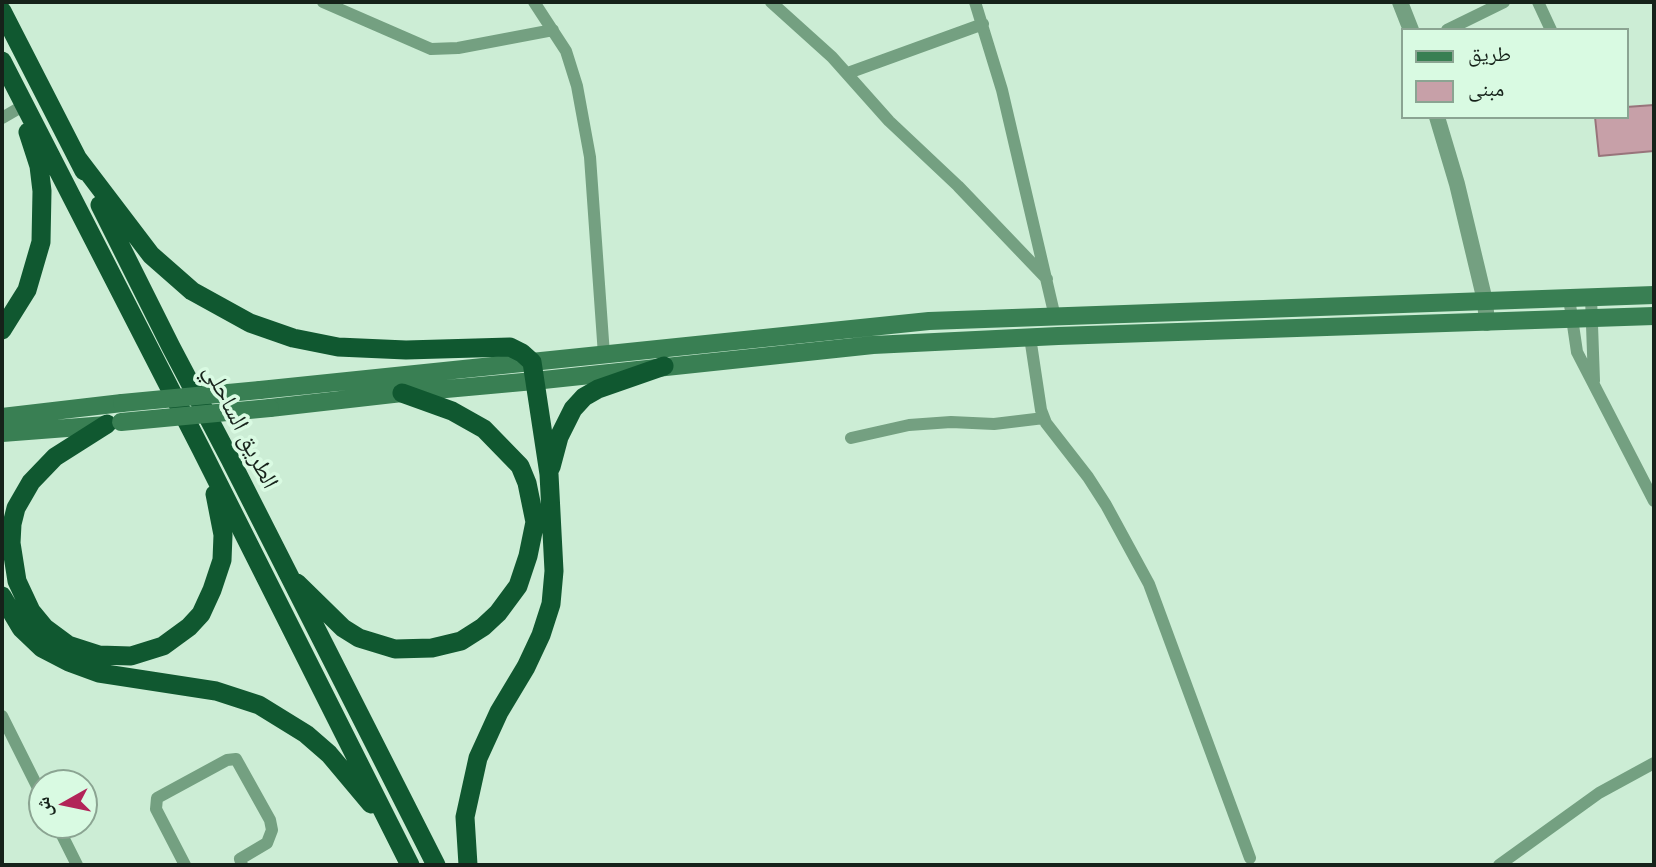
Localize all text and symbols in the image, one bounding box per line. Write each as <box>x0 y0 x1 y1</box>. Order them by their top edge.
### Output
legend <box>1400 28 1628 119</box>
text: طريق <box>1468 40 1511 68</box>
text: مبنى <box>1468 75 1504 103</box>
street label: الطريق الساحلي <box>196 360 284 494</box>
north arrow <box>28 769 98 839</box>
text: ش <box>30 795 58 819</box>

